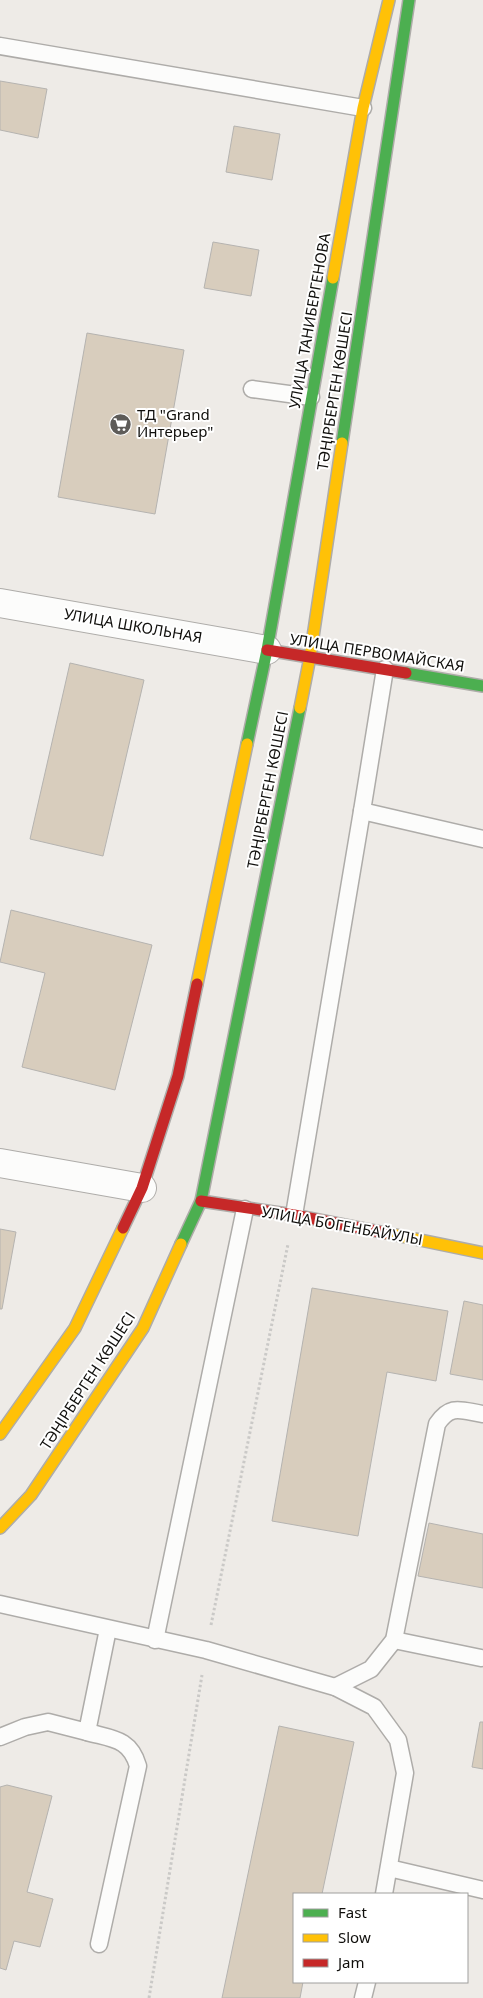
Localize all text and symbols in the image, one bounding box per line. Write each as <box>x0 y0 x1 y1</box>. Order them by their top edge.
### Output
street label: УЛИЦА ТАНИБЕРГЕНОВА <box>284 231 334 410</box>
street label: ТӘҢІРБЕРГЕН КӨШЕСІ <box>312 310 356 472</box>
place label: ТД "Grand Интерьер" <box>137 404 213 441</box>
supermarket icon: ТД "Grand Интерьер" <box>109 412 133 436</box>
street label: УЛИЦА ШКОЛЬНАЯ <box>63 603 204 647</box>
street label: УЛИЦА ПЕРВОМАЙСКАЯ <box>288 628 466 676</box>
street label: ТӘҢІРБЕРГЕН КӨШЕСІ <box>242 709 292 870</box>
street label: УЛИЦА БОГЕНБАЙУЛЫ <box>260 1201 424 1249</box>
street label: ТӘҢІРБЕРГЕН КӨШЕСІ <box>35 1308 139 1453</box>
legend <box>293 1893 468 1983</box>
text: Fast <box>338 1902 367 1922</box>
text: Slow <box>338 1927 371 1947</box>
text: Jam <box>336 1952 365 1972</box>

